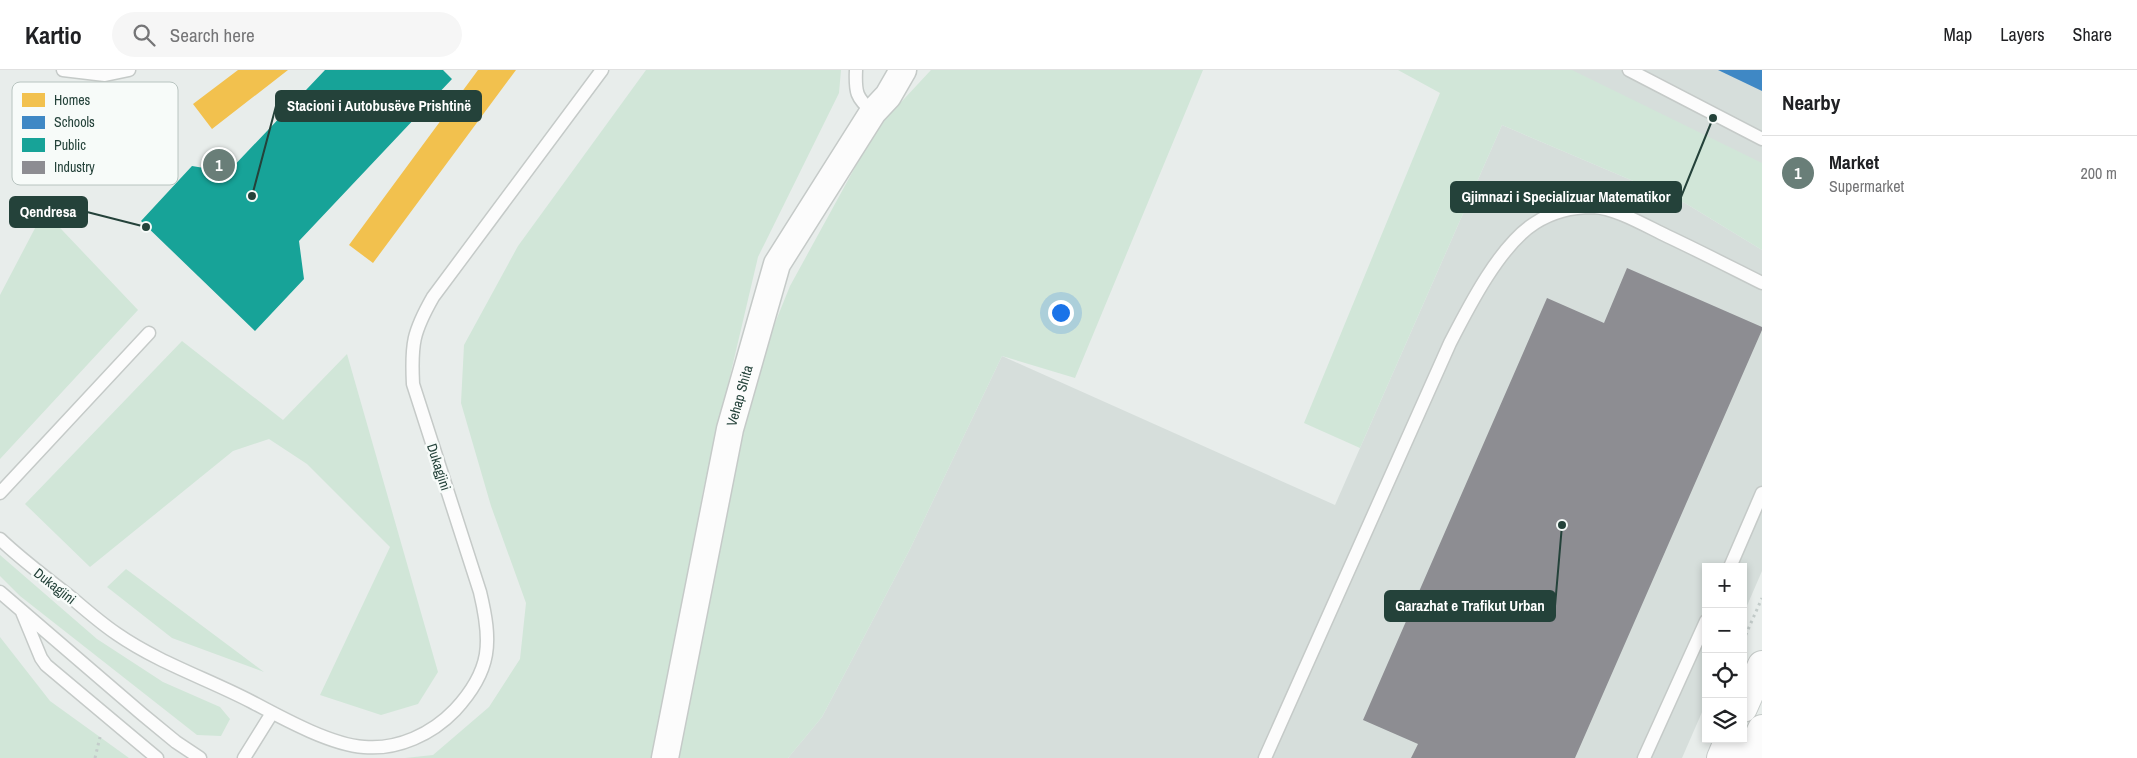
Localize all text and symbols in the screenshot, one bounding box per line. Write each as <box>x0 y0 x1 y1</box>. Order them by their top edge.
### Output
search box <box>112 12 462 57</box>
text: Kartio <box>25 19 82 51</box>
icon: search <box>130 21 158 49</box>
text: Search here <box>170 22 255 48</box>
text: Map <box>1944 22 1972 47</box>
text: Layers <box>2000 22 2045 47</box>
text: Share <box>2073 22 2112 47</box>
legend <box>12 82 178 185</box>
text: Nearby <box>1782 88 1840 117</box>
text: Homes <box>54 91 91 109</box>
callout: Stacioni i Autobusëve Prishtinë <box>276 91 481 121</box>
text: Stacioni i Autobusëve Prishtinë <box>287 95 471 116</box>
text: Schools <box>54 113 95 131</box>
text: Public <box>54 136 86 154</box>
pin: 1 <box>203 146 235 184</box>
text: Market <box>1829 149 1879 175</box>
text: Industry <box>54 158 95 176</box>
text: 1 <box>1794 162 1802 184</box>
text: 200 m <box>2081 162 2117 184</box>
text: Supermarket <box>1829 175 1904 197</box>
callout: Gjimnazi i Specializuar Matematikor <box>1451 182 1681 212</box>
text: Gjimnazi i Specializuar Matematikor <box>1461 186 1671 207</box>
callout: Qendresa <box>10 197 87 227</box>
text: Qendresa <box>20 201 77 222</box>
your location <box>1048 300 1074 326</box>
street label: Vehap Shita <box>722 363 757 428</box>
street label: Dukagjini <box>423 441 455 493</box>
map controls <box>1702 563 1747 743</box>
button: + <box>1702 563 1747 608</box>
street label: Dukagjini <box>30 564 80 608</box>
callout: Garazhat e Trafikut Urban <box>1385 591 1555 621</box>
text: Garazhat e Trafikut Urban <box>1395 595 1545 616</box>
button: − <box>1702 608 1747 653</box>
button: locate <box>1702 653 1747 698</box>
button: layers <box>1702 698 1747 743</box>

